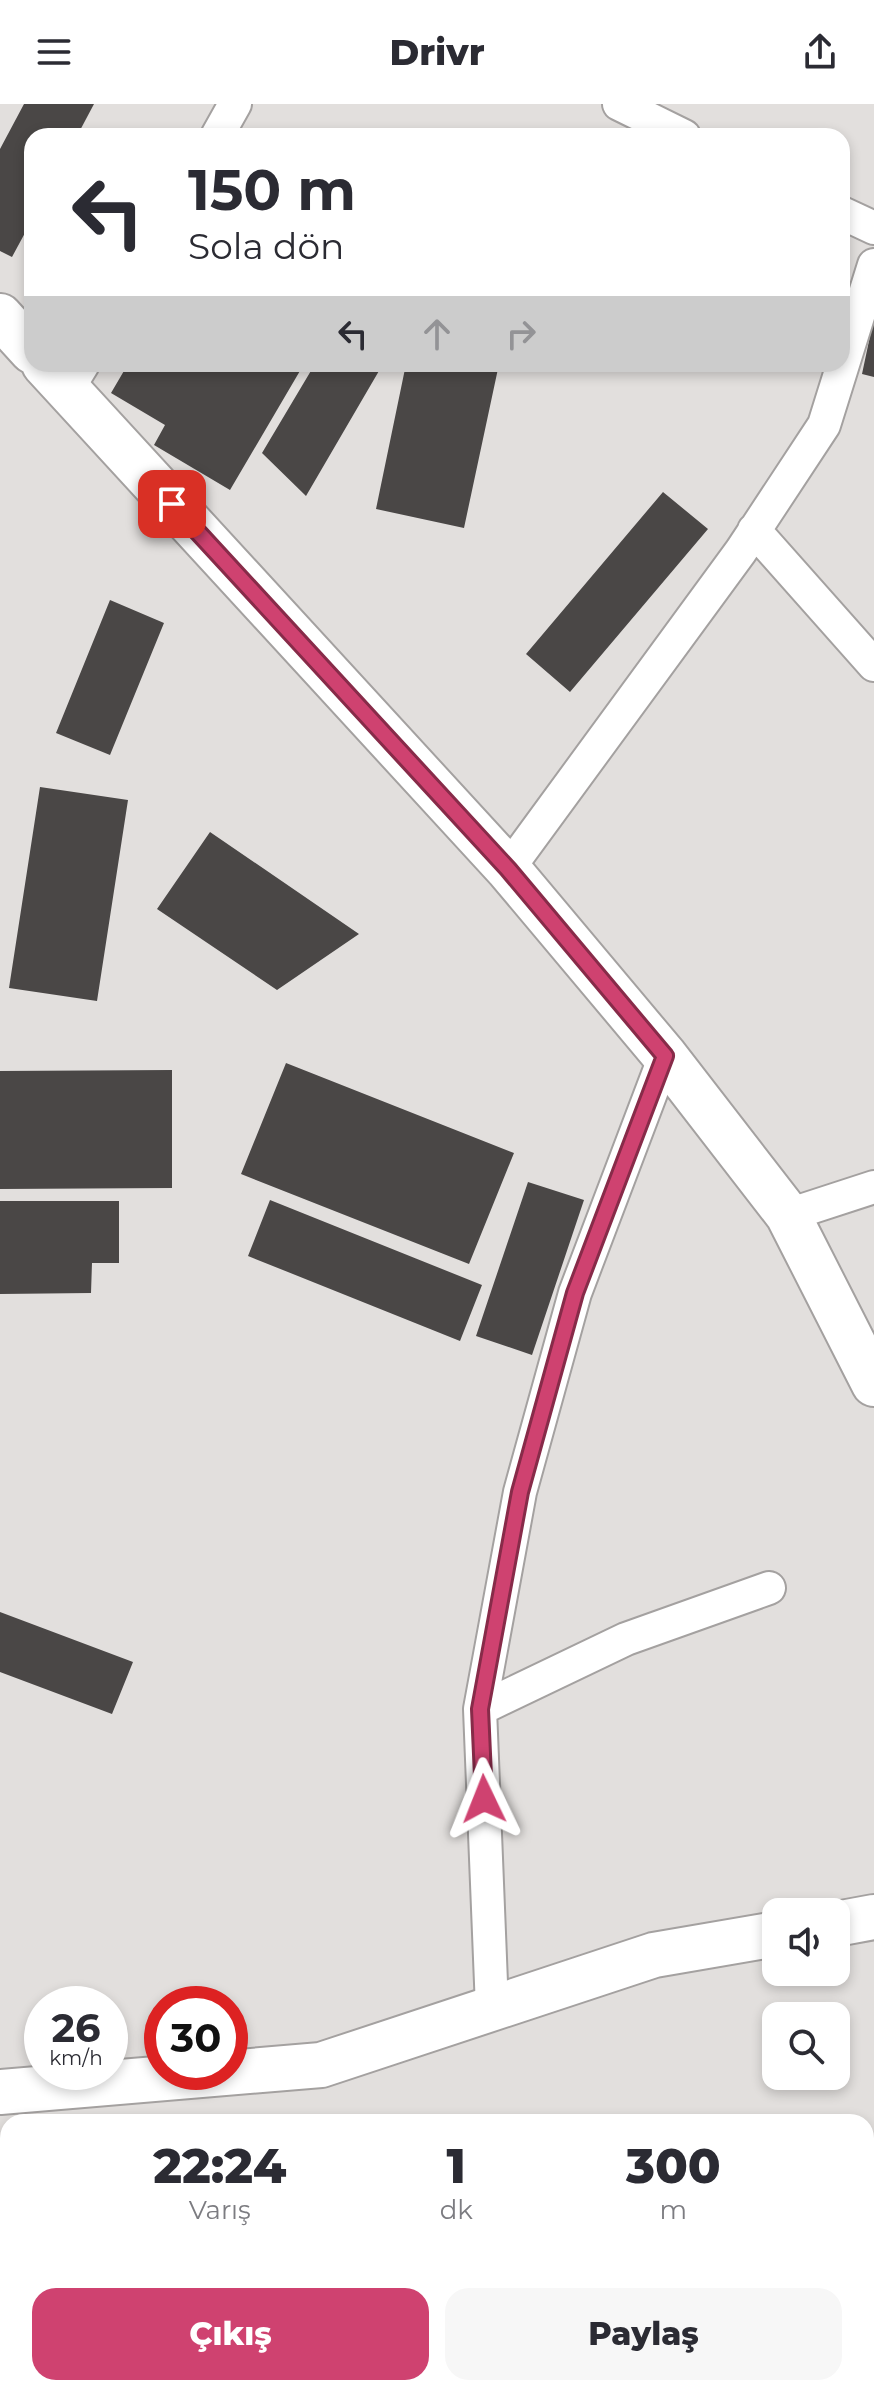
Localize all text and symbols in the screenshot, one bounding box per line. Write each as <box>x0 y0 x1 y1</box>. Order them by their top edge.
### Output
icon: menu <box>32 30 76 74</box>
text: Drivr <box>389 30 485 74</box>
icon: share <box>798 30 842 74</box>
text: 150 m <box>188 156 356 224</box>
icon: left <box>56 160 160 264</box>
text: Sola dön <box>188 224 344 268</box>
icon: left <box>331 312 375 356</box>
icon: ahead <box>415 312 459 356</box>
icon: right <box>499 312 543 356</box>
pin <box>138 470 206 538</box>
icon: arrive <box>150 482 194 526</box>
position arrow <box>442 1757 526 1841</box>
map controls <box>762 1898 850 2090</box>
button: sound <box>762 1898 850 1986</box>
speed limit sign: 30 <box>144 1986 248 2090</box>
button: search <box>762 2002 850 2090</box>
text: 26 <box>51 2003 101 2052</box>
text: km/h <box>49 2046 103 2070</box>
text: 22:24 <box>153 2137 286 2195</box>
text: 1 <box>446 2137 466 2195</box>
text: 300 <box>626 2137 721 2195</box>
text: Varış <box>189 2194 251 2226</box>
text: dk <box>440 2194 473 2226</box>
text: m <box>660 2194 687 2226</box>
button: Çıkış <box>32 2288 429 2380</box>
button: Paylaş <box>445 2288 842 2380</box>

